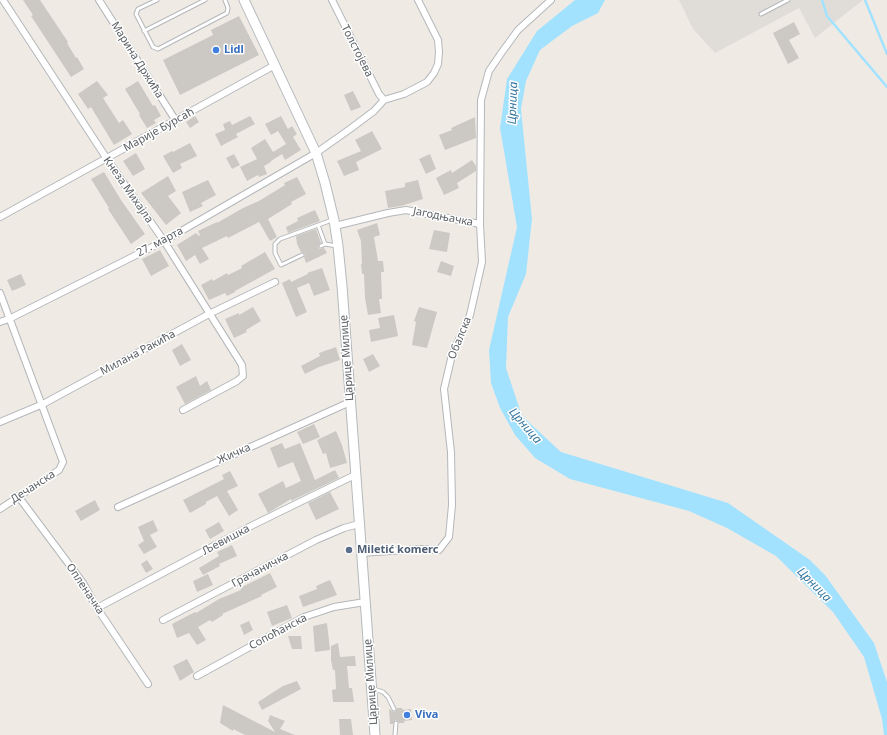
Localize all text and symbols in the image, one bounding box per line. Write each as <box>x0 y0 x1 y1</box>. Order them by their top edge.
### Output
street label: Марина Држића <box>108 19 166 101</box>
street label: Толстојева <box>338 23 376 79</box>
place label: Lidl <box>224 43 244 57</box>
marker: Lidl <box>211 45 221 55</box>
water label: Црница <box>505 81 521 125</box>
street label: Марије Бурсаћ <box>121 105 197 155</box>
street label: Кнеза Михајла <box>100 154 156 226</box>
street label: Јагодњачка <box>412 205 474 229</box>
street label: 27. марта <box>134 224 186 260</box>
street label: Царице Милице <box>337 314 357 402</box>
street label: Обалска <box>446 315 474 361</box>
street label: Милана Ракића <box>98 328 178 378</box>
water label: Црница <box>506 405 544 447</box>
street label: Жичка <box>215 441 253 467</box>
street label: Дечанска <box>8 468 58 506</box>
street label: Љевишка <box>200 522 252 558</box>
place label: Miletić komerc <box>357 543 438 557</box>
marker: Miletić komerc <box>344 545 354 555</box>
street label: Грачаничка <box>229 550 291 590</box>
street label: Опленачка <box>63 561 107 617</box>
water label: Црница <box>794 565 834 605</box>
street label: Сопоћанска <box>247 611 309 653</box>
street label: Царице Милице <box>361 638 381 726</box>
place label: Viva <box>415 708 438 722</box>
marker: Viva <box>402 710 412 720</box>

